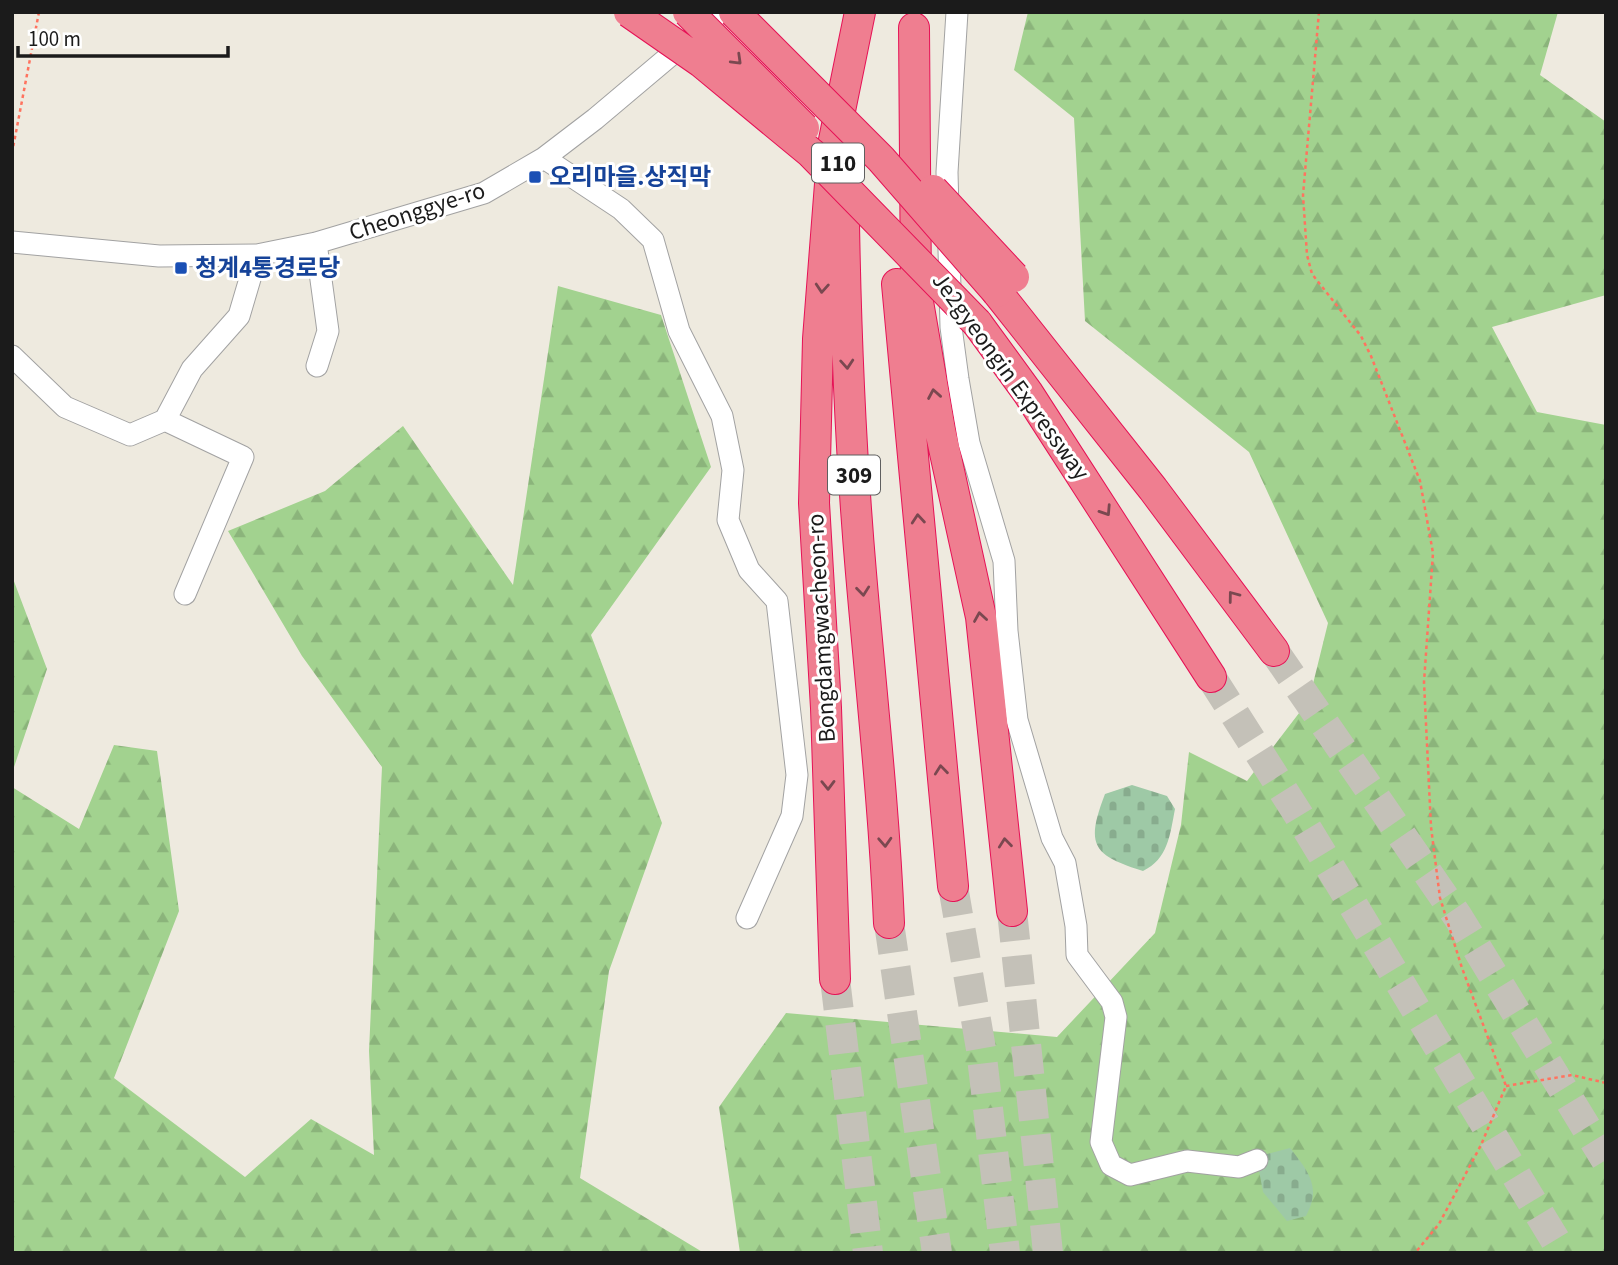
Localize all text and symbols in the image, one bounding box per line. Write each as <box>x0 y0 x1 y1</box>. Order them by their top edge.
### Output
scale bar <box>18 14 228 58</box>
text: 100 m <box>28 24 81 54</box>
one-way arrow <box>729 51 742 64</box>
road number: 110 <box>812 144 864 182</box>
place label: 오리마을.상직막 <box>549 160 711 195</box>
marker: 오리마을.상직막 <box>527 169 543 185</box>
street label: Cheonggye-ro <box>345 173 490 250</box>
place label: 청계4통경로당 <box>195 251 340 286</box>
marker: 청계4통경로당 <box>173 260 189 276</box>
street label: Je2gyeongin Expressway <box>923 265 1098 487</box>
one-way arrow <box>815 283 830 294</box>
one-way arrow <box>839 359 854 370</box>
one-way arrow <box>927 388 942 400</box>
road number: 309 <box>828 456 880 495</box>
one-way arrow <box>1098 503 1110 516</box>
street label: Bongdamgwacheon-ro <box>798 513 845 743</box>
one-way arrow <box>910 513 925 525</box>
one-way arrow <box>855 585 870 597</box>
one-way arrow <box>1229 591 1241 604</box>
one-way arrow <box>973 611 988 622</box>
one-way arrow <box>934 764 949 775</box>
one-way arrow <box>820 780 836 790</box>
one-way arrow <box>878 837 893 848</box>
one-way arrow <box>998 837 1013 848</box>

